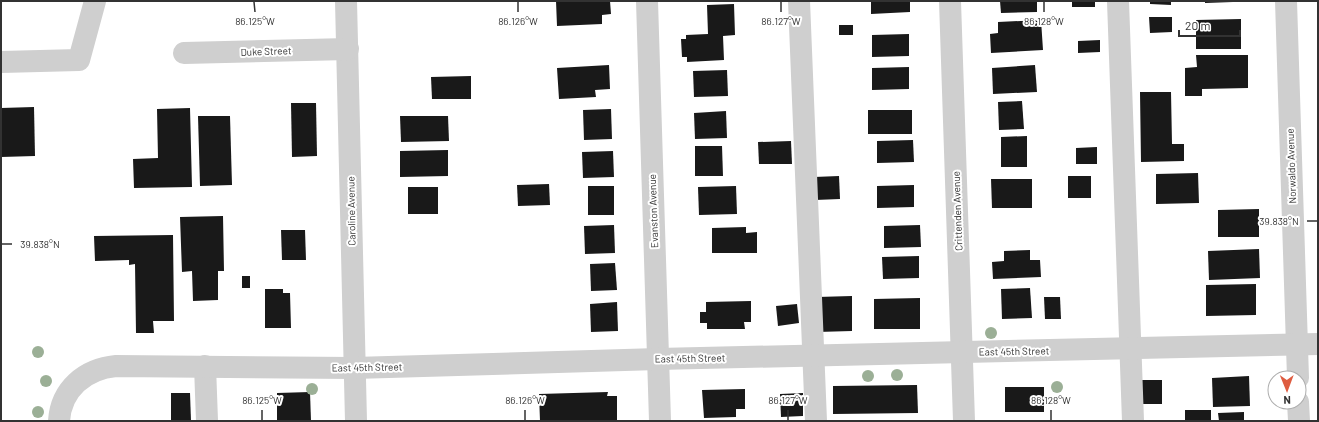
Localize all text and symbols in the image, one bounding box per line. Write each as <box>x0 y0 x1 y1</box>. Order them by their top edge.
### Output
scale bar <box>1179 12 1240 38</box>
text: 86.125°W <box>235 15 275 27</box>
text: 86.126°W <box>498 15 538 27</box>
text: 86.127°W <box>761 15 801 27</box>
text: 86.128°W <box>1024 15 1064 27</box>
text: 20 m <box>1185 18 1211 32</box>
street label: Duke Street <box>240 44 292 58</box>
street label: Norwaldo Avenue <box>1284 128 1298 204</box>
street label: Crittenden Avenue <box>950 171 964 251</box>
street label: Evanston Avenue <box>646 174 660 248</box>
street label: Caroline Avenue <box>344 176 358 246</box>
text: 39.838°N <box>1259 215 1299 227</box>
text: 39.838°N <box>20 238 60 250</box>
street label: East 45th Street <box>979 344 1050 358</box>
street label: East 45th Street <box>655 351 726 365</box>
street label: East 45th Street <box>332 360 403 374</box>
north arrow <box>1267 370 1307 410</box>
text: 86.125°W <box>242 394 282 406</box>
text: 86.126°W <box>505 394 545 406</box>
text: 86.127°W <box>768 394 808 406</box>
text: 86.128°W <box>1031 394 1071 406</box>
text: N <box>1283 394 1291 407</box>

